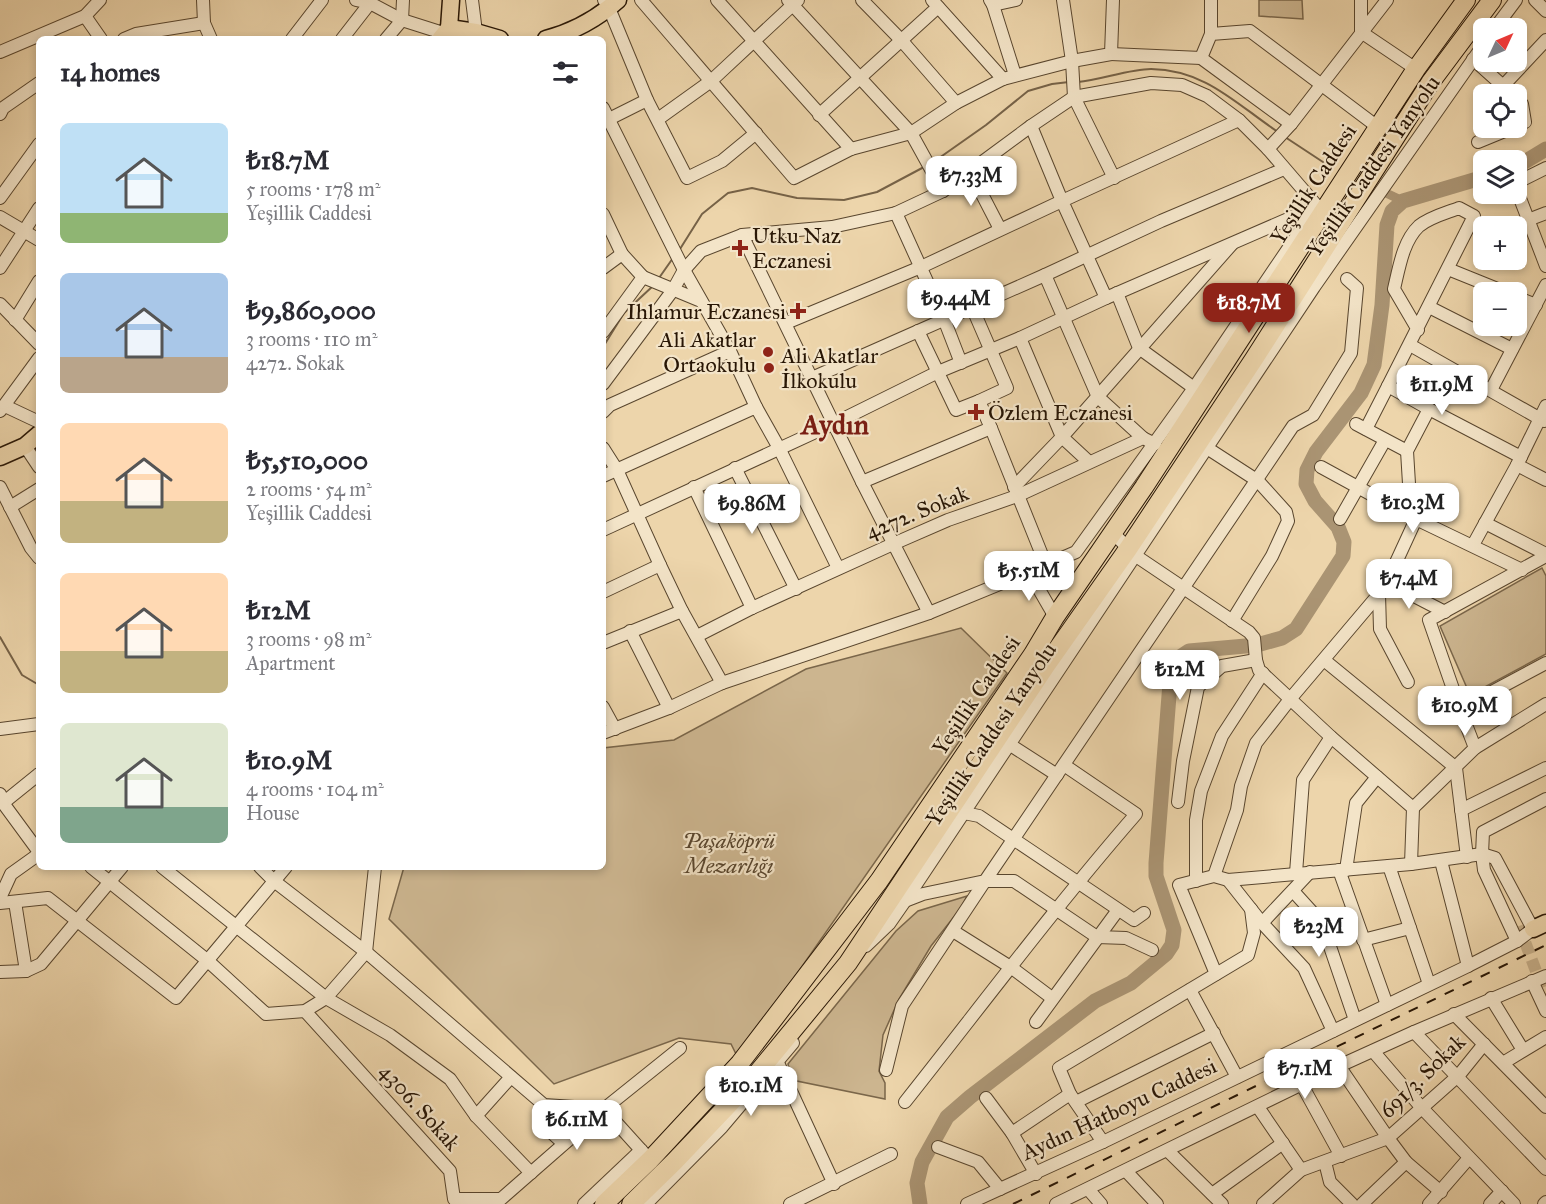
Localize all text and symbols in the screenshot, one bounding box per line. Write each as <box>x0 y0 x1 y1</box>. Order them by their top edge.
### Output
north arrow <box>1473 18 1527 72</box>
map controls <box>1473 18 1527 336</box>
text: 14 homes <box>60 56 160 88</box>
icon: filters <box>549 56 582 89</box>
street label: Yeşillik Caddesi Yanyolu <box>1300 70 1446 262</box>
button: locate <box>1473 84 1527 138</box>
street label: Yeşillik Caddesi <box>1264 119 1362 249</box>
text: ₺18.7M <box>246 144 330 176</box>
icon: home <box>108 147 180 219</box>
button: layers <box>1473 150 1527 204</box>
pin: ₺7.33M <box>922 156 1020 207</box>
text: ₺7.33M <box>940 163 1002 187</box>
text: 5 rooms · 178 m² <box>246 177 381 201</box>
text: Yeşillik Caddesi <box>246 201 372 225</box>
button: + <box>1473 216 1527 270</box>
place label: Utku Naz Eczanesi <box>752 222 841 274</box>
marker: Utku Naz Eczanesi <box>733 241 747 255</box>
pin: ₺9.44M <box>907 279 1005 330</box>
button: − <box>1473 282 1527 336</box>
pin: ₺18.7M <box>1200 283 1298 334</box>
text: ₺9.44M <box>921 286 991 310</box>
text: ₺18.7M <box>1217 290 1281 314</box>
text: ₺9,860,000 <box>246 294 376 326</box>
icon: home <box>108 297 180 369</box>
place label: Ihlamur Eczanesi <box>626 298 786 325</box>
marker: Ihlamur Eczanesi <box>791 304 805 318</box>
place label: Ali Akatlar Ortaokulu <box>658 326 757 378</box>
text: 3 rooms · 110 m² <box>246 327 377 351</box>
place label: Ali Akatlar İlkokulu <box>780 342 879 394</box>
marker: Ali Akatlar Ortaokulu <box>761 345 775 359</box>
text: 4272. Sokak <box>246 351 345 375</box>
marker: Ali Akatlar İlkokulu <box>762 361 776 375</box>
pin: ₺11.9M <box>1393 365 1491 416</box>
text: ₺11.9M <box>1411 372 1473 396</box>
place label: Özlem Eczanesi <box>988 399 1133 426</box>
marker: Özlem Eczanesi <box>969 405 983 419</box>
district label: Aydın <box>799 407 869 442</box>
text: ₺5,510,000 <box>246 444 368 476</box>
icon: home <box>108 447 180 519</box>
text: 2 rooms · 54 m² <box>246 477 372 501</box>
street label: 4272. Sokak <box>862 479 973 545</box>
pin: ₺10.3M <box>1364 483 1462 534</box>
pin: ₺9.86M <box>703 484 801 535</box>
text: ₺10.3M <box>1381 490 1445 514</box>
text: ₺9.86M <box>718 491 786 515</box>
text: Yeşillik Caddesi <box>246 501 372 525</box>
pin: ₺5.51M <box>980 551 1078 602</box>
text: ₺5.51M <box>998 558 1060 582</box>
pin: ₺7.4M <box>1367 559 1451 610</box>
text: ₺7.4M <box>1380 566 1438 590</box>
text: ₺12M <box>246 594 311 626</box>
icon: home <box>108 597 180 669</box>
text: 3 rooms · 98 m² <box>246 627 371 651</box>
street label: Yeşillik Caddesi <box>926 630 1026 760</box>
street label: Yeşillik Caddesi Yanyolu <box>920 637 1063 831</box>
pin: ₺12M <box>1144 650 1216 701</box>
text: Apartment <box>246 651 335 675</box>
text: ₺12M <box>1155 657 1205 681</box>
pin: ₺10.9M <box>1416 686 1514 737</box>
text: ₺10.9M <box>1432 693 1498 717</box>
text: ₺10.9M <box>246 744 332 776</box>
icon: home <box>108 747 180 819</box>
text: 4 rooms · 104 m² <box>246 777 384 801</box>
text: House <box>246 801 300 825</box>
park label: Paşaköprü Mezarlığı <box>683 827 776 879</box>
pin: ₺23M <box>1283 907 1355 958</box>
text: ₺23M <box>1294 914 1344 938</box>
street label: 691/3. Sokak <box>1373 1028 1471 1124</box>
pin: ₺7.1M <box>1263 1049 1347 1100</box>
street label: Aydın Hatboyu Caddesi <box>1016 1052 1221 1166</box>
text: ₺7.1M <box>1278 1056 1332 1080</box>
street label: 4306. Sokak <box>374 1058 467 1157</box>
pin: ₺10.1M <box>702 1066 800 1117</box>
text: ₺10.1M <box>719 1073 783 1097</box>
pin: ₺6.11M <box>528 1100 626 1151</box>
text: ₺6.11M <box>546 1107 608 1131</box>

